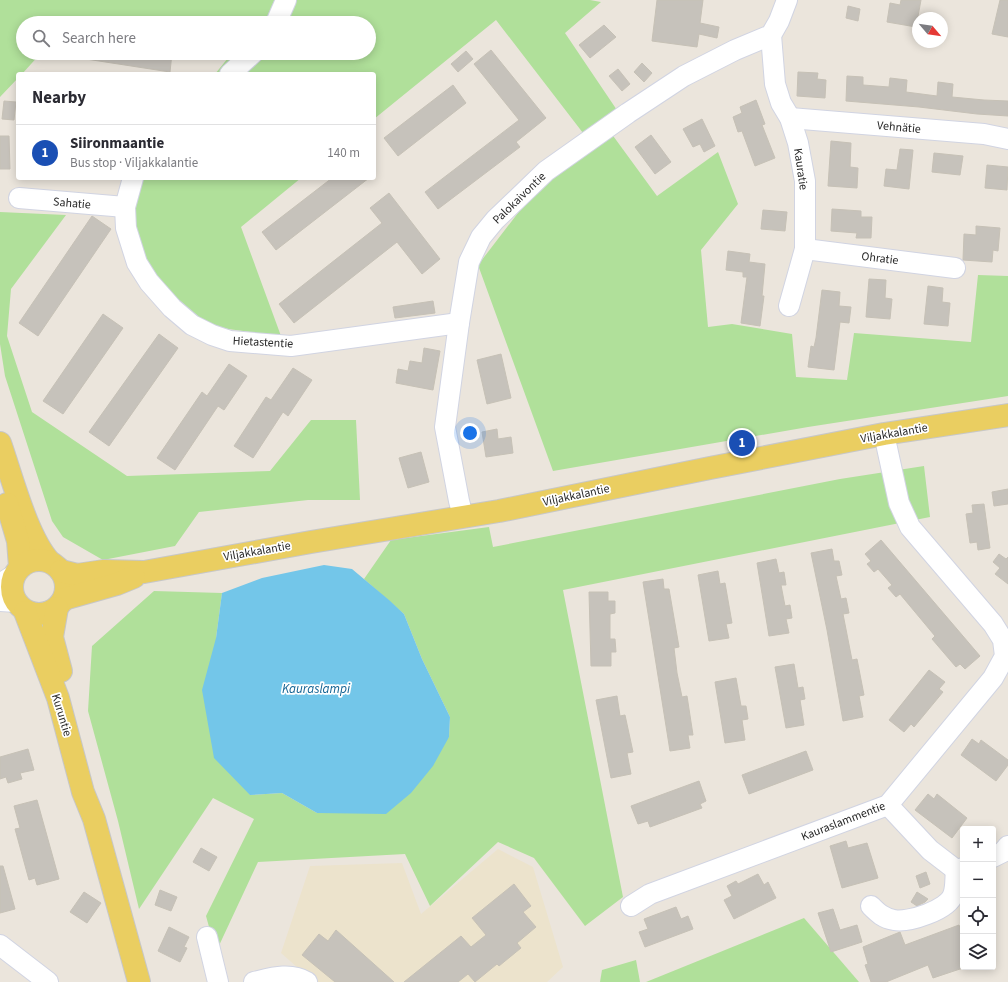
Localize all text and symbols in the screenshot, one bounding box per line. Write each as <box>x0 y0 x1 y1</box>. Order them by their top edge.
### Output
north arrow <box>912 12 948 48</box>
search box <box>16 16 376 60</box>
icon: search <box>30 27 52 49</box>
text: Search here <box>62 28 136 49</box>
text: Nearby <box>32 86 86 110</box>
street label: Vehnätie <box>876 117 922 138</box>
text: Siironmaantie <box>70 133 164 154</box>
text: 1 <box>42 144 48 162</box>
text: 140 m <box>327 144 360 162</box>
street label: Kauratie <box>789 147 812 191</box>
text: Bus stop · Viljakkalantie <box>70 154 198 172</box>
street label: Palokaivontie <box>489 168 550 228</box>
street label: Sahatie <box>52 193 92 214</box>
street label: Ohratie <box>860 248 899 269</box>
street label: Hietastentie <box>232 332 294 353</box>
street label: Viljakkalantie <box>859 419 929 448</box>
your location <box>460 423 480 443</box>
pin: 1 <box>729 428 755 458</box>
street label: Viljakkalantie <box>541 480 611 511</box>
street label: Viljakkalantie <box>222 537 292 566</box>
water label: Kauraslampi <box>282 680 351 698</box>
street label: Kuruntie <box>47 692 76 738</box>
street label: Kauraslammentie <box>799 798 888 845</box>
map controls <box>960 826 996 970</box>
button: + <box>960 826 996 862</box>
button: − <box>960 862 996 898</box>
button: locate <box>960 898 996 934</box>
button: layers <box>960 934 996 970</box>

